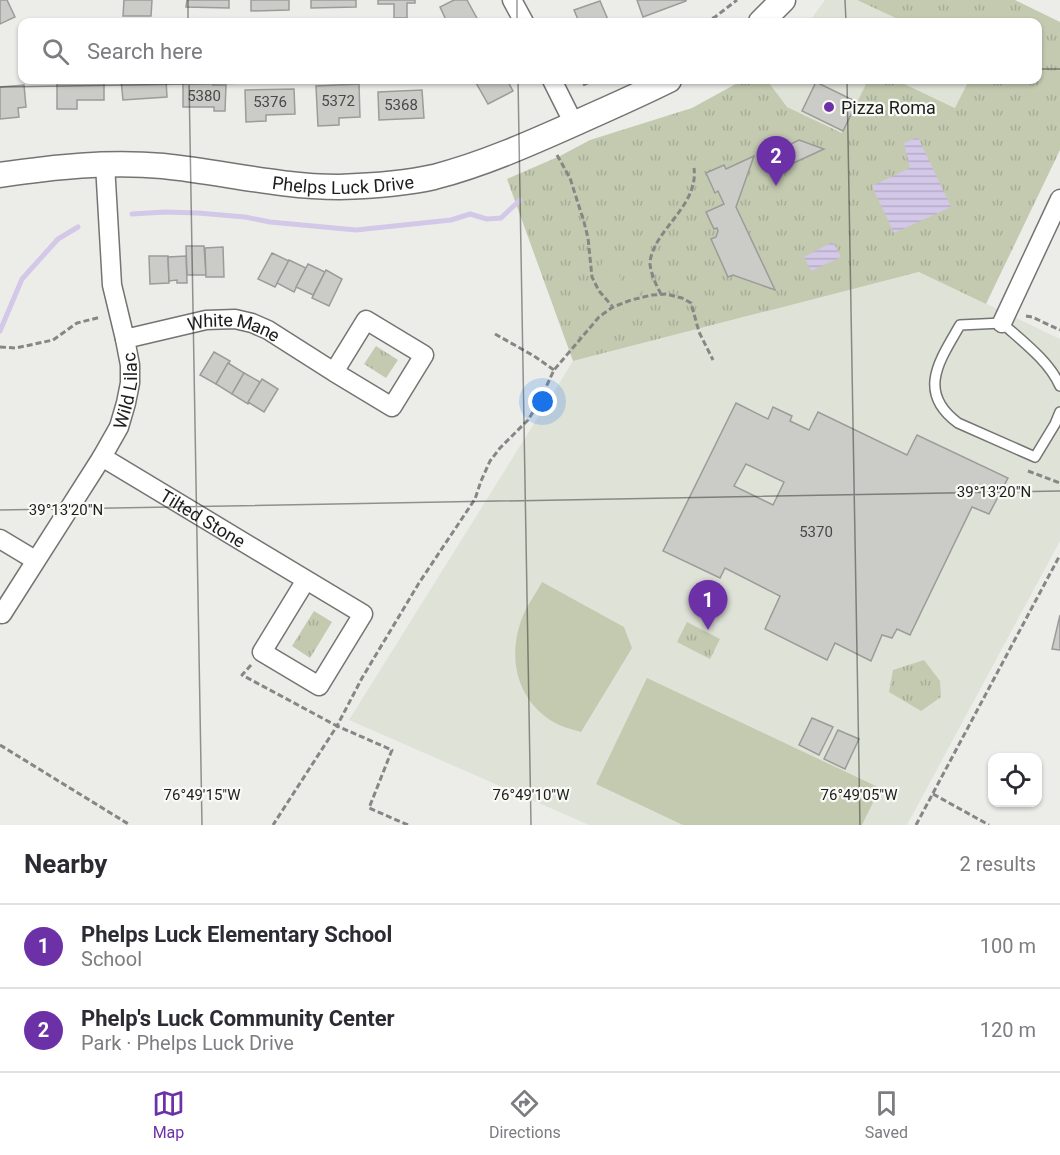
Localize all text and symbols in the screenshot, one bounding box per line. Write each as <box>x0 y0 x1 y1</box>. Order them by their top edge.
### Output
search box <box>18 18 1042 84</box>
icon: search <box>39 35 72 68</box>
text: Search here <box>87 39 203 64</box>
house number: 5380 <box>187 87 221 105</box>
house number: 5372 <box>321 92 355 110</box>
house number: 5376 <box>253 93 287 111</box>
house number: 5368 <box>384 96 418 114</box>
place label: Pizza Roma <box>841 97 936 118</box>
marker: Pizza Roma <box>822 100 836 114</box>
pin: 2 <box>756 136 796 186</box>
street label: Phelps Luck Drive <box>271 171 415 198</box>
street label: White Mane <box>185 308 284 346</box>
street label: Wild Lilac <box>109 351 141 431</box>
your location <box>528 387 557 416</box>
text: 39°13'20"N <box>957 483 1031 501</box>
street label: Tilted Stone <box>157 484 250 552</box>
text: 39°13'20"N <box>29 501 103 519</box>
house number: 5370 <box>799 523 833 541</box>
pin: 1 <box>688 580 728 630</box>
map controls <box>988 753 1042 807</box>
button: locate <box>988 753 1042 807</box>
text: 76°49'15"W <box>164 786 240 804</box>
text: 76°49'10"W <box>493 786 569 804</box>
text: 76°49'05"W <box>821 786 897 804</box>
text: Nearby <box>24 849 107 879</box>
text: 2 results <box>960 852 1036 876</box>
text: Phelps Luck Elementary School <box>81 922 392 947</box>
text: 1 <box>38 934 49 958</box>
text: 100 m <box>980 934 1036 958</box>
text: School <box>81 947 142 971</box>
text: Phelp's Luck Community Center <box>81 1006 395 1031</box>
text: 2 <box>38 1018 49 1042</box>
text: 120 m <box>980 1018 1036 1042</box>
text: Park · Phelps Luck Drive <box>81 1031 294 1055</box>
tab: Map <box>152 1087 185 1142</box>
tab: Directions <box>489 1087 561 1142</box>
tab: Saved <box>865 1087 908 1142</box>

